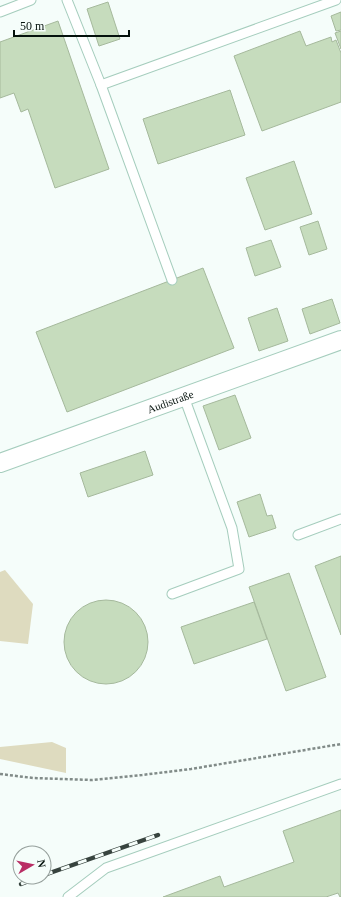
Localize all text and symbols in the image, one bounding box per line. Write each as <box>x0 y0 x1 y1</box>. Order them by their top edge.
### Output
scale bar <box>14 12 129 38</box>
text: 50 m <box>20 19 45 33</box>
street label: Audistraße <box>146 388 195 415</box>
north arrow <box>12 845 52 885</box>
text: N <box>35 859 48 868</box>

